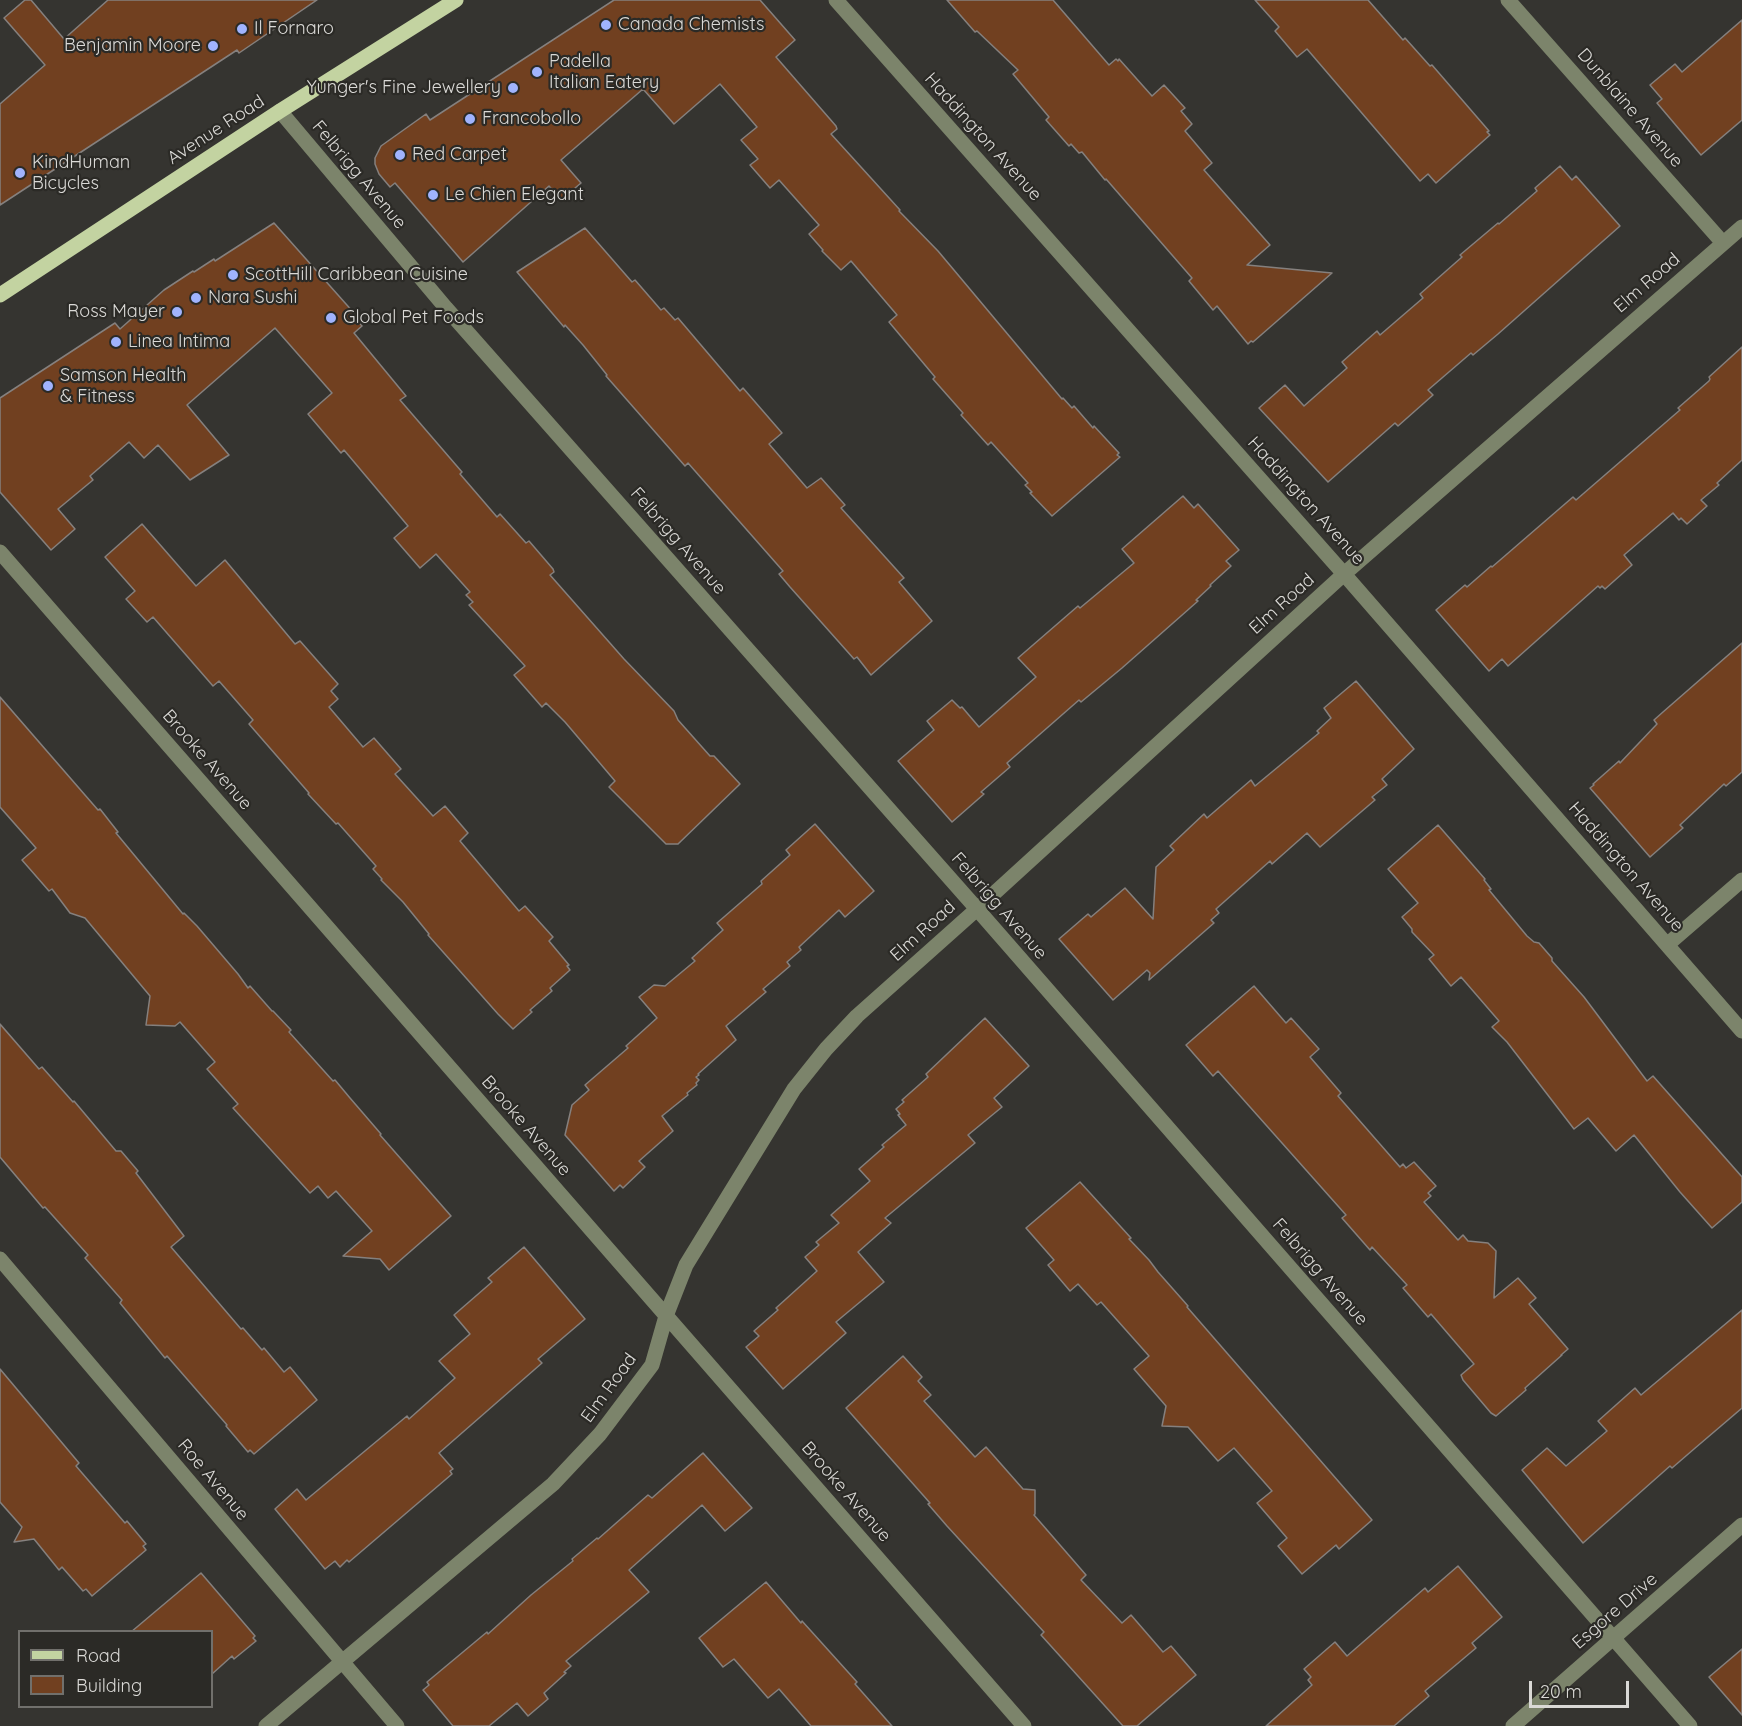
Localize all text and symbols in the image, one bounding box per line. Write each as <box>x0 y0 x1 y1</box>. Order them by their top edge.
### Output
place label: Canada Chemists <box>618 14 764 36</box>
place label: Il Fornaro <box>254 18 334 40</box>
marker: Canada Chemists <box>599 18 613 32</box>
marker: Il Fornaro <box>235 22 249 36</box>
place label: Benjamin Moore <box>64 35 201 57</box>
marker: Benjamin Moore <box>206 39 220 53</box>
street label: Dunblaine Avenue <box>1572 44 1688 172</box>
place label: Padella Italian Eatery <box>549 51 659 94</box>
marker: Padella Italian Eatery <box>530 65 544 79</box>
street label: Haddington Avenue <box>920 68 1046 206</box>
place label: Yunger's Fine Jewellery <box>307 77 501 99</box>
marker: Yunger's Fine Jewellery <box>506 81 520 95</box>
street label: Avenue Road <box>164 91 268 169</box>
place label: Francobollo <box>482 108 581 130</box>
marker: Francobollo <box>463 112 477 126</box>
street label: Felbrigg Avenue <box>307 116 411 234</box>
place label: Red Carpet <box>412 144 507 166</box>
marker: Red Carpet <box>393 148 407 162</box>
place label: KindHuman Bicycles <box>32 152 130 195</box>
marker: KindHuman Bicycles <box>13 166 27 180</box>
place label: Le Chien Elegant <box>445 184 584 206</box>
marker: Le Chien Elegant <box>426 188 440 202</box>
street label: Elm Road <box>1610 248 1684 318</box>
place label: ScottHill Caribbean Cuisine <box>245 264 468 286</box>
marker: ScottHill Caribbean Cuisine <box>226 268 240 282</box>
place label: Nara Sushi <box>208 287 297 309</box>
marker: Nara Sushi <box>189 291 203 305</box>
place label: Ross Mayer <box>67 301 165 323</box>
marker: Ross Mayer <box>170 305 184 319</box>
place label: Global Pet Foods <box>343 307 484 329</box>
marker: Global Pet Foods <box>324 311 338 325</box>
place label: Linea Intima <box>128 331 230 353</box>
marker: Linea Intima <box>109 335 123 349</box>
place label: Samson Health & Fitness <box>60 365 187 407</box>
marker: Samson Health & Fitness <box>41 379 55 393</box>
street label: Haddington Avenue <box>1243 432 1369 570</box>
street label: Felbrigg Avenue <box>626 483 730 599</box>
street label: Elm Road <box>1245 569 1319 639</box>
street label: Brooke Avenue <box>158 705 256 815</box>
street label: Haddington Avenue <box>1564 798 1688 936</box>
street label: Felbrigg Avenue <box>947 848 1051 964</box>
street label: Elm Road <box>886 896 960 966</box>
street label: Brooke Avenue <box>477 1071 575 1181</box>
street label: Felbrigg Avenue <box>1268 1214 1372 1330</box>
street label: Elm Road <box>577 1349 641 1427</box>
street label: Roe Avenue <box>173 1435 253 1525</box>
street label: Brooke Avenue <box>797 1437 895 1547</box>
street label: Esgore Drive <box>1568 1568 1662 1654</box>
legend <box>18 1630 213 1708</box>
text: Road <box>76 1644 121 1667</box>
scale bar <box>1532 1669 1632 1707</box>
text: Building <box>76 1674 142 1697</box>
text: 20 m <box>1540 1680 1582 1703</box>

